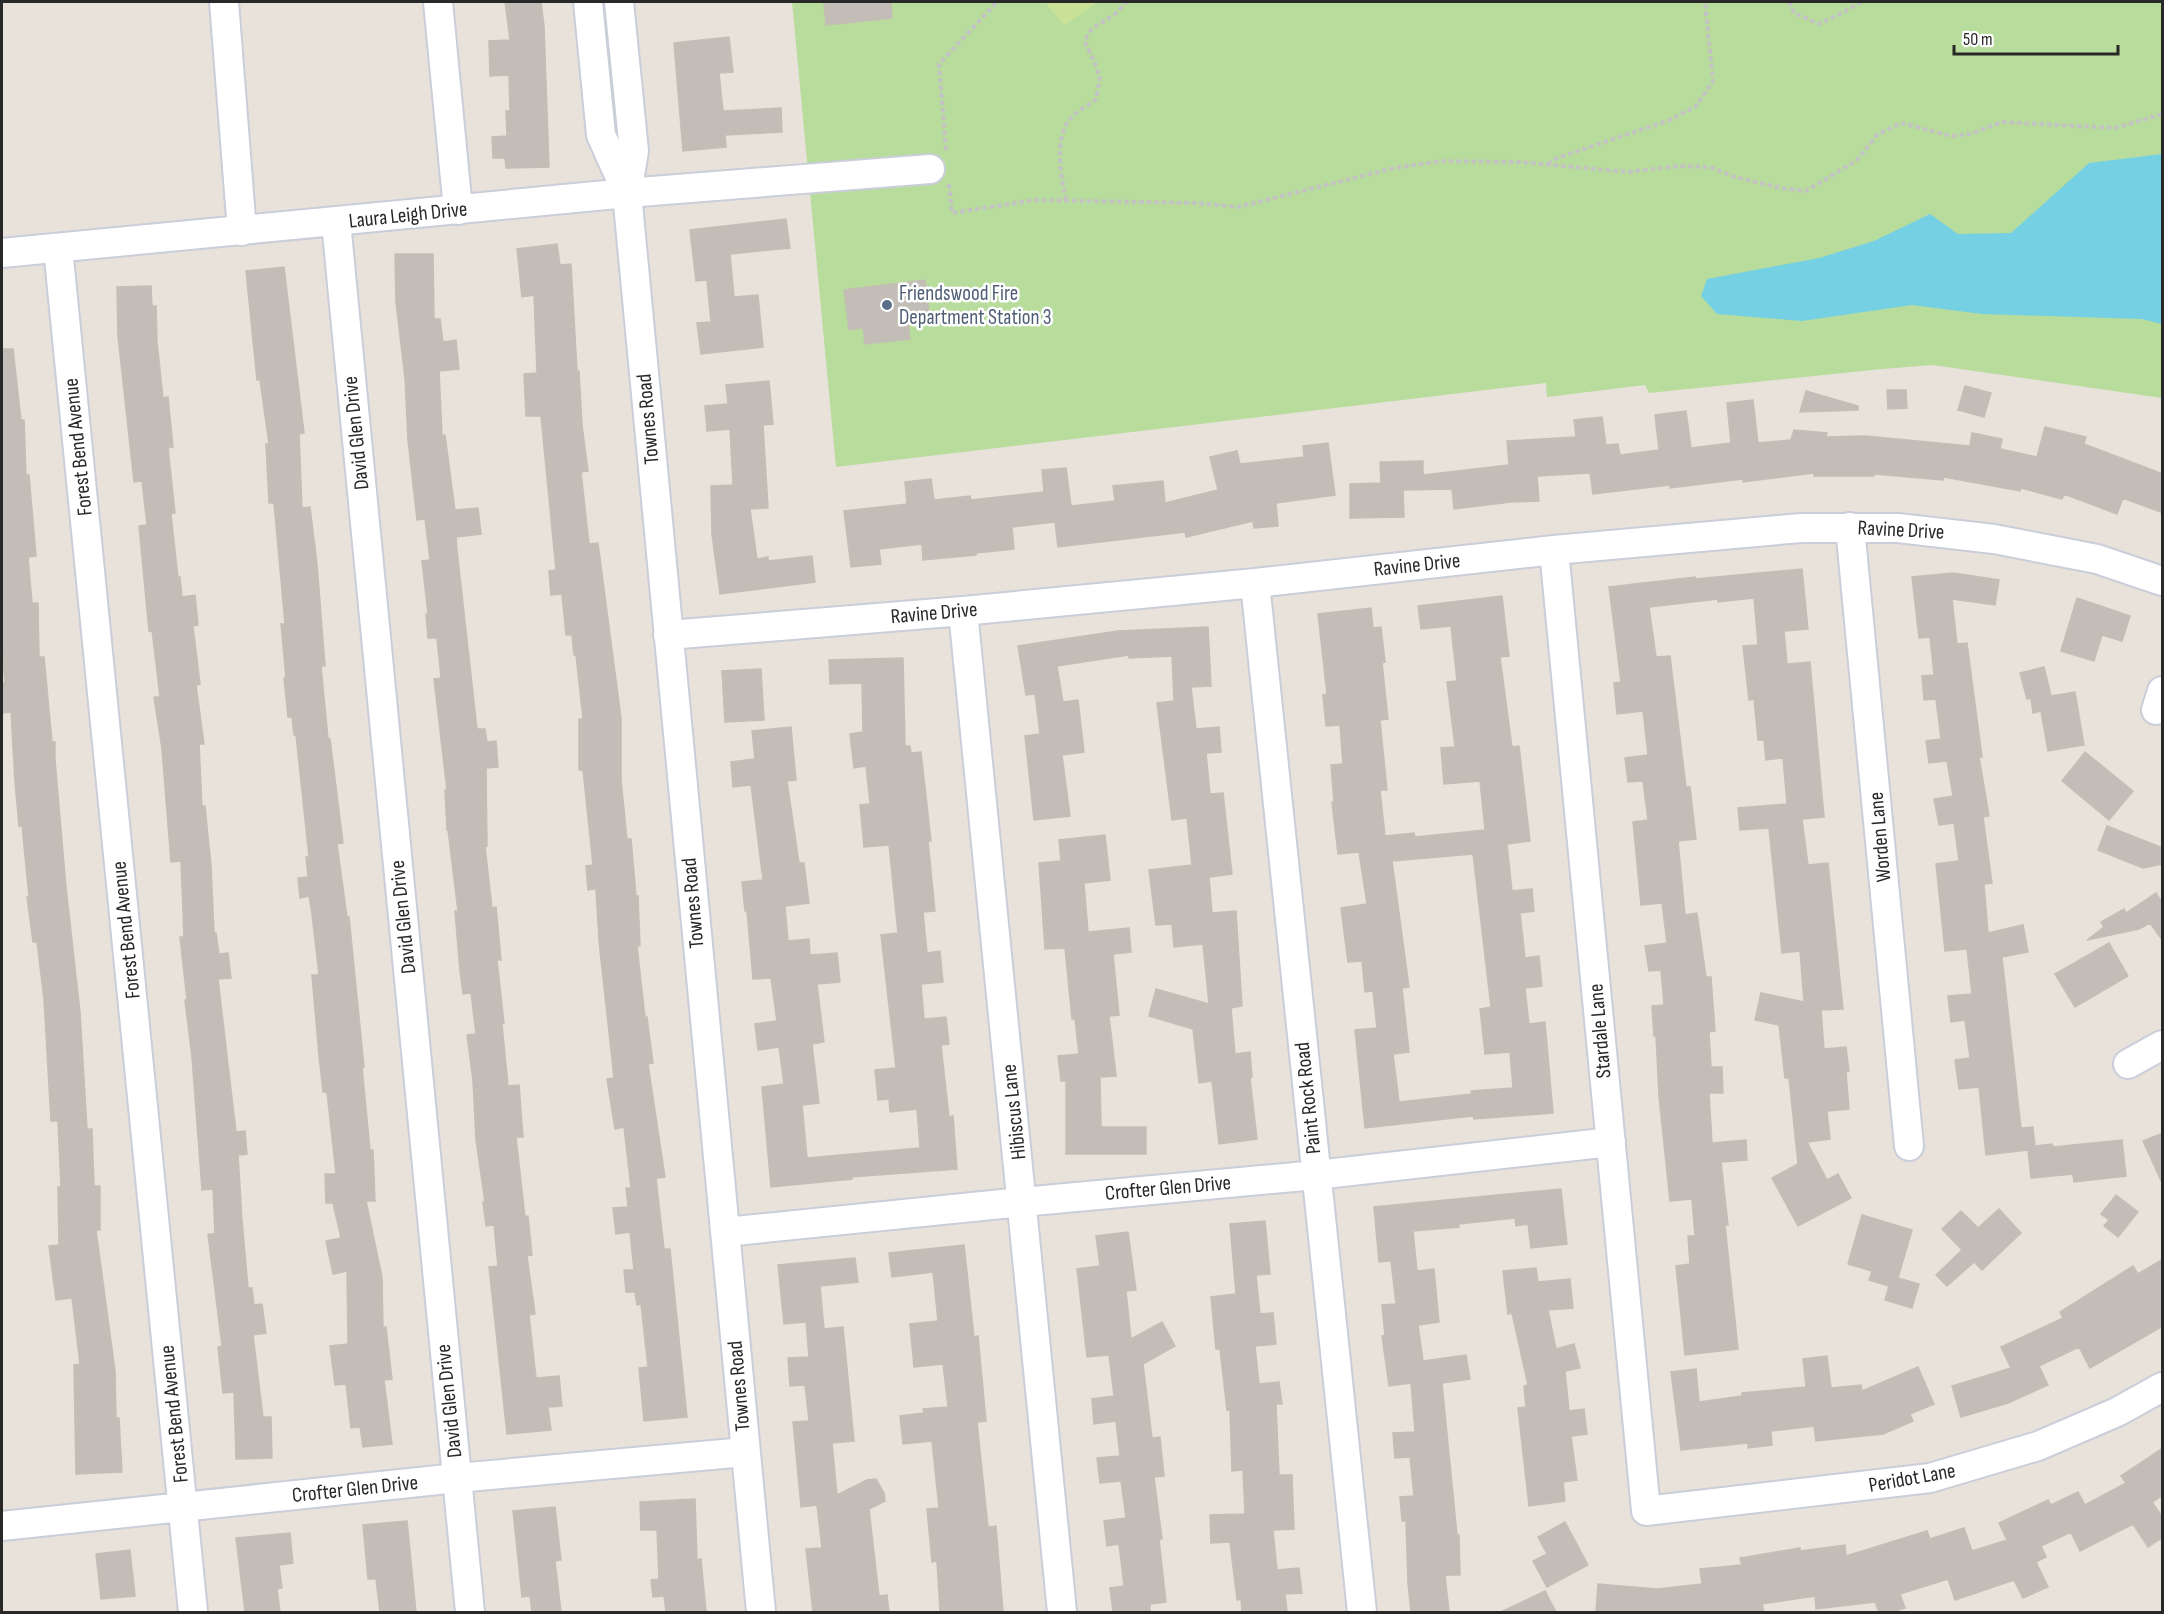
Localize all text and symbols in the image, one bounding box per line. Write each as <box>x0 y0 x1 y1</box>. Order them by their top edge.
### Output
scale bar <box>1954 18 2118 56</box>
text: 50 m <box>1963 29 1993 50</box>
street label: Laura Leigh Drive <box>348 196 468 234</box>
place label: Friendswood Fire Department Station 3 <box>899 281 1052 330</box>
marker: Friendswood Fire Department Station 3 <box>880 298 894 312</box>
street label: Townes Road <box>632 373 664 465</box>
street label: David Glen Drive <box>338 375 374 491</box>
street label: Forest Bend Avenue <box>58 377 98 517</box>
street label: Ravine Drive <box>1857 515 1945 545</box>
street label: Ravine Drive <box>1373 548 1461 582</box>
street label: Ravine Drive <box>890 597 978 629</box>
street label: Worden Lane <box>1864 791 1896 883</box>
street label: Townes Road <box>677 857 709 949</box>
street label: David Glen Drive <box>385 859 421 975</box>
street label: Forest Bend Avenue <box>106 860 146 1000</box>
street label: Stardale Lane <box>1583 983 1617 1079</box>
street label: Paint Rock Road <box>1290 1041 1326 1155</box>
street label: Hibiscus Lane <box>997 1063 1031 1161</box>
street label: Crofter Glen Drive <box>1104 1170 1232 1206</box>
street label: Townes Road <box>723 1340 755 1432</box>
street label: David Glen Drive <box>431 1343 467 1459</box>
street label: Forest Bend Avenue <box>154 1344 194 1484</box>
street label: Peridot Lane <box>1867 1458 1957 1498</box>
street label: Crofter Glen Drive <box>291 1470 419 1508</box>

